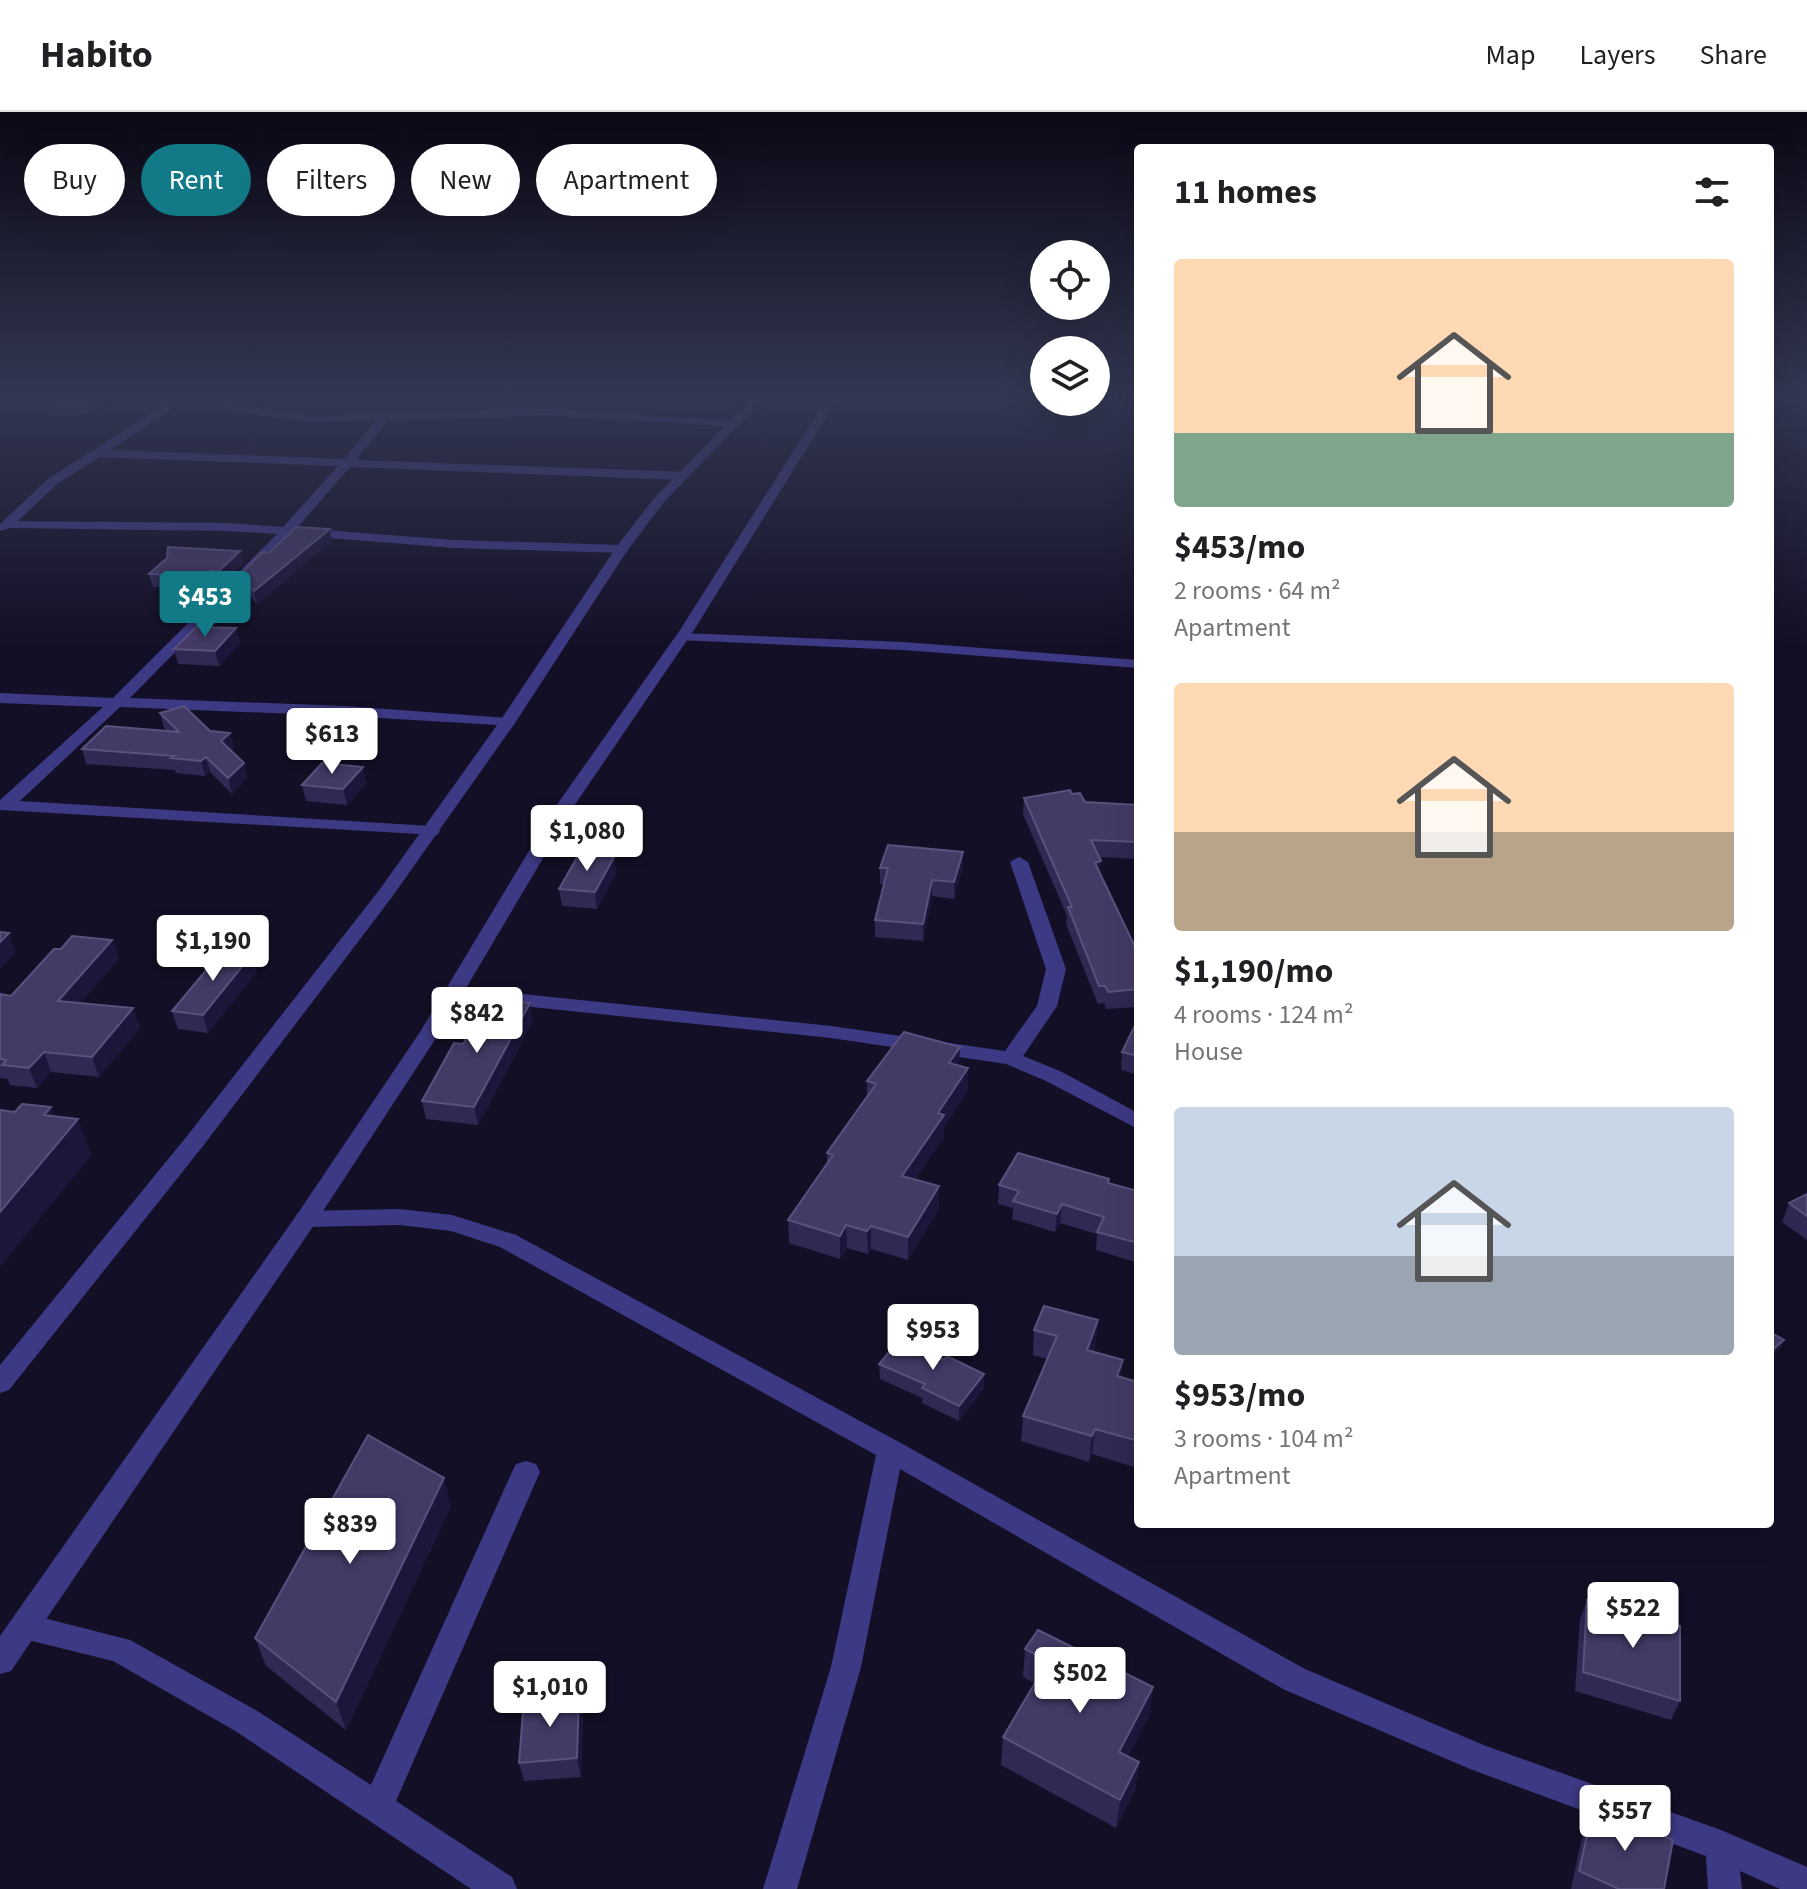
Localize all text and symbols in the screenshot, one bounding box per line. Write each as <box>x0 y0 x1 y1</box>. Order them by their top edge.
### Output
text: Habito <box>40 28 153 82</box>
text: Map <box>1485 35 1535 75</box>
text: Layers <box>1579 35 1655 75</box>
text: Share <box>1699 35 1767 75</box>
chip: Buy <box>24 144 125 216</box>
chip: Rent <box>141 144 251 216</box>
chip: Filters <box>267 144 395 216</box>
chip: New <box>411 144 520 216</box>
chip: Apartment <box>536 144 717 216</box>
text: 11 homes <box>1174 168 1317 217</box>
icon: filters <box>1690 170 1734 214</box>
map controls <box>1030 240 1110 416</box>
button: locate <box>1030 240 1110 320</box>
icon: home <box>1382 311 1526 455</box>
button: layers <box>1030 336 1110 416</box>
text: $453/mo <box>1174 523 1305 572</box>
pin: $453 <box>158 571 252 639</box>
text: 2 rooms · 64 m² <box>1174 572 1341 609</box>
text: $453 <box>178 578 232 615</box>
text: Apartment <box>1174 609 1291 646</box>
pin: $613 <box>285 708 379 776</box>
text: $613 <box>305 715 359 752</box>
icon: home <box>1382 735 1526 879</box>
pin: $1,080 <box>522 805 652 873</box>
text: $1,080 <box>549 812 625 849</box>
pin: $1,190 <box>148 915 278 983</box>
text: $1,190 <box>175 922 251 959</box>
text: $1,190/mo <box>1174 947 1334 996</box>
pin: $842 <box>430 987 524 1055</box>
text: $842 <box>450 994 504 1031</box>
text: 4 rooms · 124 m² <box>1174 996 1353 1033</box>
text: House <box>1174 1033 1243 1070</box>
icon: home <box>1382 1159 1526 1303</box>
pin: $953 <box>886 1304 980 1372</box>
text: $953 <box>906 1311 960 1348</box>
text: $953/mo <box>1174 1371 1305 1420</box>
text: 3 rooms · 104 m² <box>1174 1420 1353 1457</box>
text: Apartment <box>1174 1457 1291 1494</box>
pin: $839 <box>303 1498 397 1566</box>
text: $839 <box>323 1505 377 1542</box>
pin: $522 <box>1586 1582 1680 1650</box>
text: $522 <box>1606 1589 1660 1626</box>
pin: $502 <box>1033 1647 1127 1715</box>
text: $502 <box>1053 1654 1107 1691</box>
pin: $1,010 <box>485 1661 615 1729</box>
text: $1,010 <box>512 1668 588 1705</box>
pin: $557 <box>1578 1785 1672 1853</box>
text: $557 <box>1598 1792 1652 1829</box>

